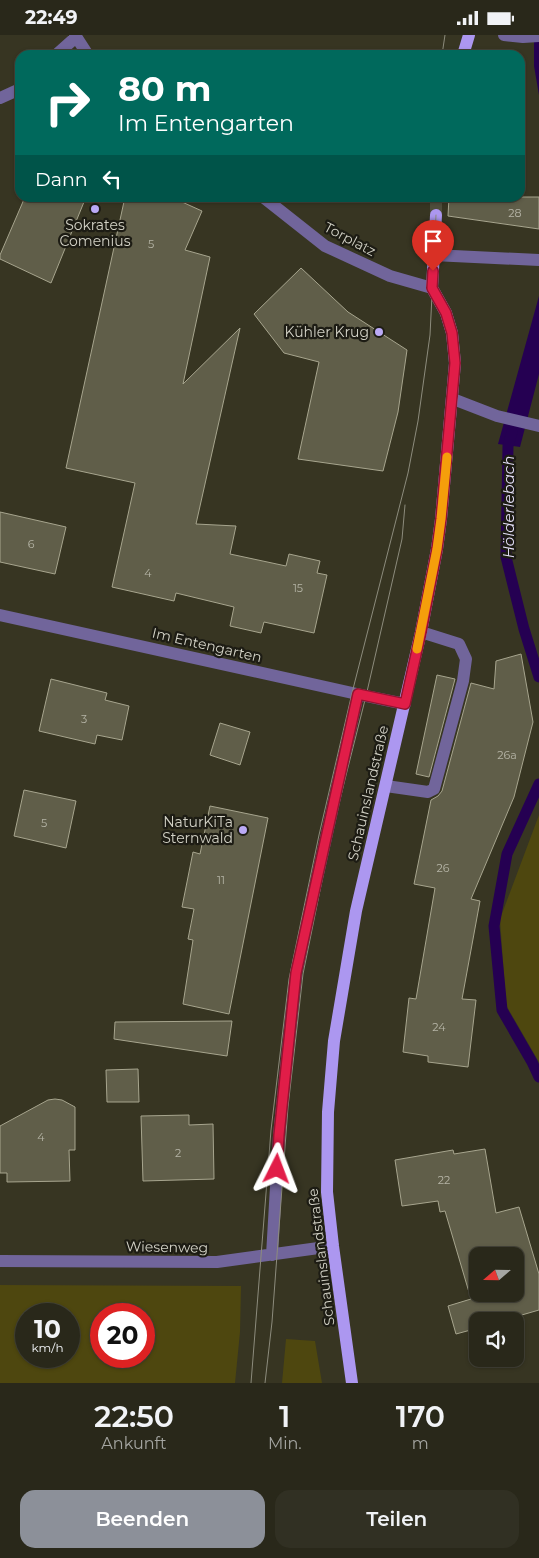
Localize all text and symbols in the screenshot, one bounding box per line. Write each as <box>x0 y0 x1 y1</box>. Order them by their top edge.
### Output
text: 22:49 <box>25 6 78 29</box>
text: 80 m <box>118 67 212 110</box>
icon: right <box>35 70 100 135</box>
text: Im Entengarten <box>118 110 294 137</box>
icon: left <box>98 165 126 193</box>
text: Dann <box>35 168 88 191</box>
marker: Sokrates Comenius <box>89 203 101 215</box>
house number: 28 <box>508 206 522 220</box>
place label: Sokrates Comenius <box>59 216 131 250</box>
street label: Torplatz <box>321 218 379 260</box>
pin <box>412 220 454 271</box>
icon: arrive <box>419 227 447 255</box>
house number: 5 <box>148 237 154 251</box>
place label: Kühler Krug <box>285 323 369 341</box>
marker: Kühler Krug <box>373 326 385 338</box>
water label: Hölderlebach <box>499 456 518 558</box>
house number: 6 <box>28 537 35 551</box>
house number: 4 <box>144 566 152 580</box>
house number: 15 <box>293 581 303 595</box>
street label: Im Entengarten <box>150 624 264 666</box>
house number: 3 <box>81 712 87 726</box>
street label: Schauinslandstraße <box>344 724 392 862</box>
house number: 26a <box>497 748 517 762</box>
place label: NaturKiTa Sternwald <box>162 813 233 847</box>
house number: 5 <box>41 816 47 830</box>
marker: NaturKiTa Sternwald <box>237 824 249 836</box>
house number: 26 <box>437 861 450 875</box>
house number: 11 <box>217 873 225 887</box>
house number: 24 <box>432 1020 446 1034</box>
house number: 4 <box>37 1130 45 1144</box>
position arrow <box>250 1142 302 1194</box>
house number: 2 <box>175 1146 181 1160</box>
house number: 22 <box>438 1173 450 1187</box>
street label: Schauinslandstraße <box>304 1187 338 1327</box>
street label: Wiesenweg <box>126 1237 208 1257</box>
north arrow <box>469 1247 524 1303</box>
map controls <box>469 1247 524 1367</box>
speed limit sign: 20 <box>90 1303 155 1368</box>
button: sound <box>469 1312 524 1367</box>
text: 10 <box>34 1314 61 1344</box>
text: km/h <box>31 1340 64 1355</box>
text: 22:50 <box>94 1398 174 1435</box>
text: 1 <box>279 1398 291 1435</box>
text: 170 <box>396 1398 445 1435</box>
text: Ankunft <box>101 1434 167 1453</box>
text: Min. <box>268 1434 302 1453</box>
text: m <box>412 1434 429 1453</box>
button: Beenden <box>20 1490 265 1548</box>
button: Teilen <box>275 1490 519 1548</box>

